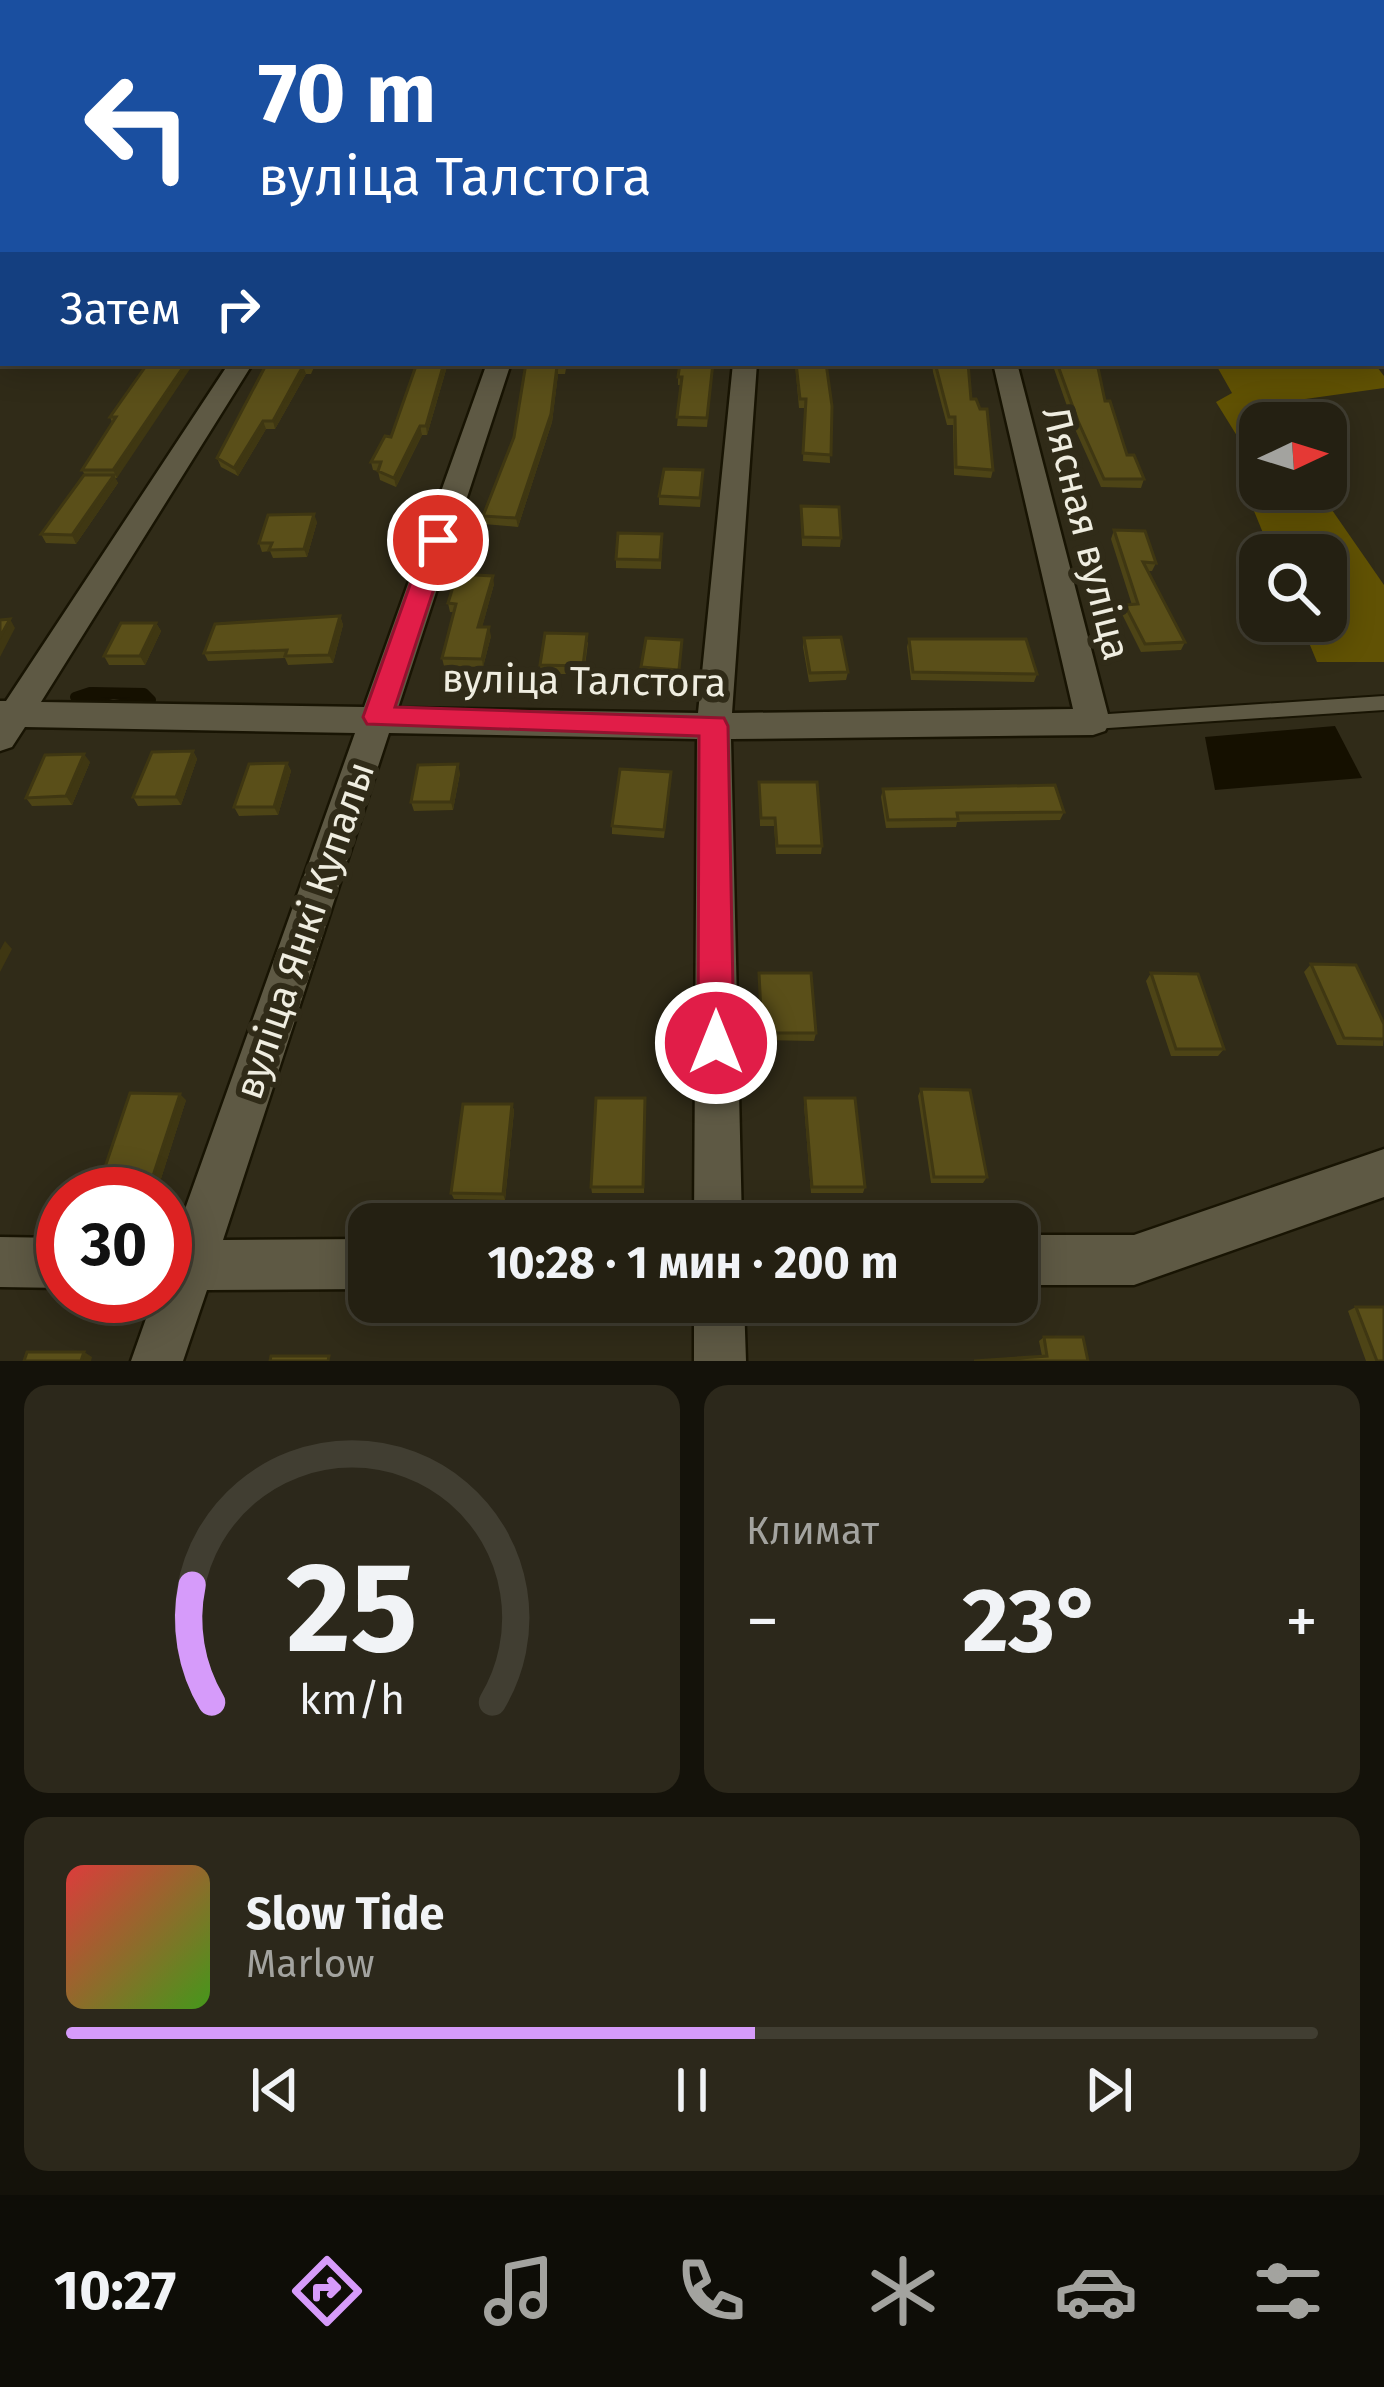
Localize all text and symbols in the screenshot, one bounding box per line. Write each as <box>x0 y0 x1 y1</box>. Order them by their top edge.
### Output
text: 70 m <box>258 43 436 144</box>
icon: left <box>60 48 216 204</box>
text: вуліца Талстога <box>258 145 652 209</box>
icon: right <box>205 276 271 342</box>
text: Затем <box>60 282 181 336</box>
street label: Лясная вуліца <box>1032 402 1140 665</box>
north arrow <box>1239 402 1347 510</box>
map controls <box>1239 402 1347 642</box>
pin <box>387 489 489 591</box>
icon: arrive <box>405 507 471 573</box>
button: search <box>1239 534 1347 642</box>
street label: вуліца Талстога <box>441 656 727 706</box>
street label: вуліца Янкі Купалы <box>226 756 384 1105</box>
position arrow <box>653 980 779 1106</box>
speed limit sign: 30 <box>36 1167 192 1323</box>
text: 10:28 · 1 мин · 200 m <box>487 1236 899 1290</box>
text: Климат <box>746 1508 879 1554</box>
text: 25 <box>286 1534 418 1684</box>
text: 23° <box>962 1567 1102 1675</box>
text: − <box>746 1582 779 1661</box>
text: + <box>1285 1582 1318 1661</box>
text: km/h <box>299 1674 405 1725</box>
text: Slow Tide <box>246 1887 444 1941</box>
text: Marlow <box>246 1941 375 1987</box>
icon: previous <box>242 2057 308 2123</box>
icon: pause <box>659 2057 725 2123</box>
icon: next <box>1076 2057 1142 2123</box>
icon: directions <box>285 2249 369 2333</box>
icon: music <box>477 2249 561 2333</box>
icon: phone <box>669 2249 753 2333</box>
icon: climate <box>861 2249 945 2333</box>
icon: car <box>1054 2249 1138 2333</box>
icon: filters <box>1246 2249 1330 2333</box>
text: 10:27 <box>54 2259 176 2323</box>

